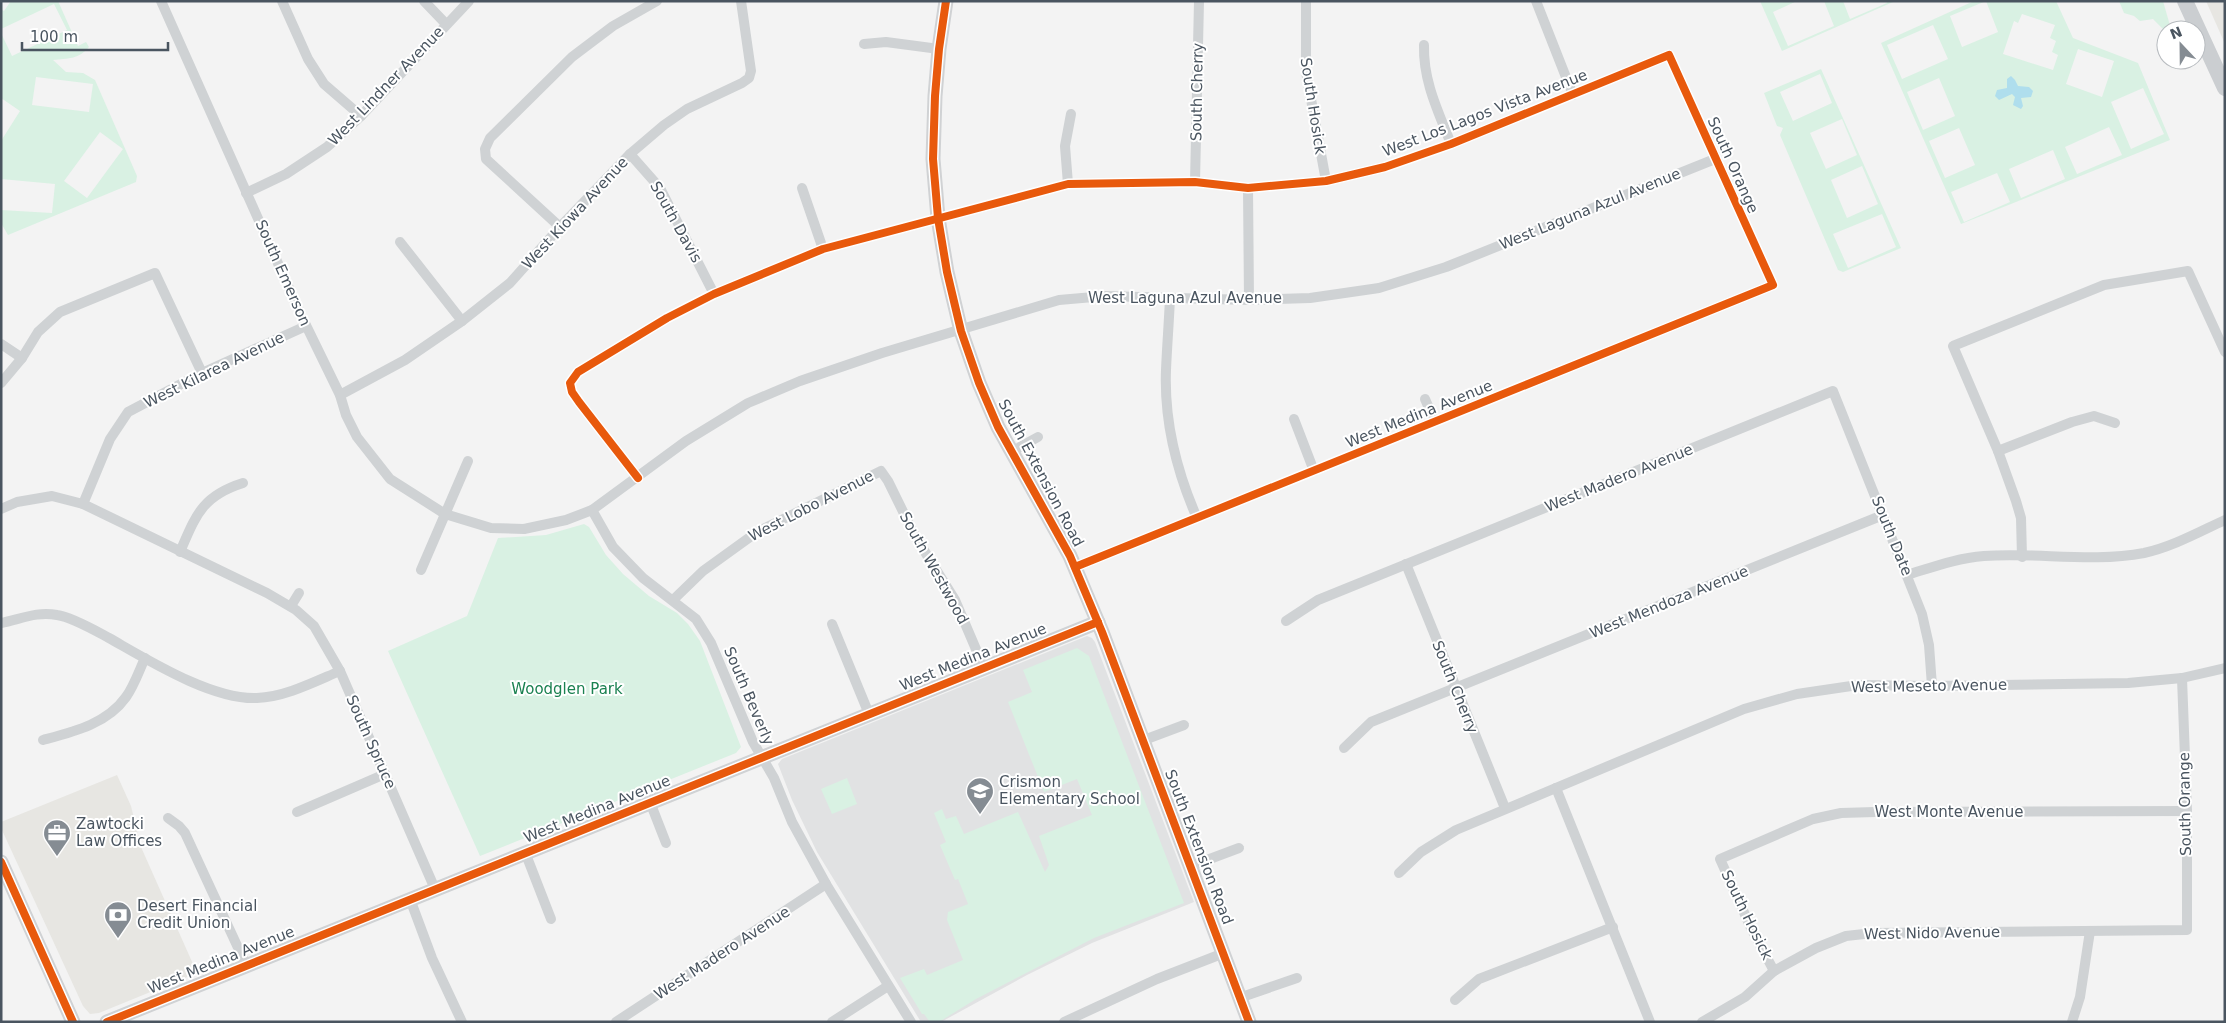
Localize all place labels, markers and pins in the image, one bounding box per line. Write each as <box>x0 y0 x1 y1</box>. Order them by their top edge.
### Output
place label: Crismon Elementary School <box>999 773 1140 808</box>
school or university icon: Crismon Elementary School <box>965 776 995 815</box>
place label: Zawtocki Law Offices <box>76 815 162 850</box>
office icon: Zawtocki Law Offices <box>42 818 72 857</box>
place label: Desert Financial Credit Union <box>137 897 257 932</box>
bank icon: Desert Financial Credit Union <box>103 900 133 939</box>

